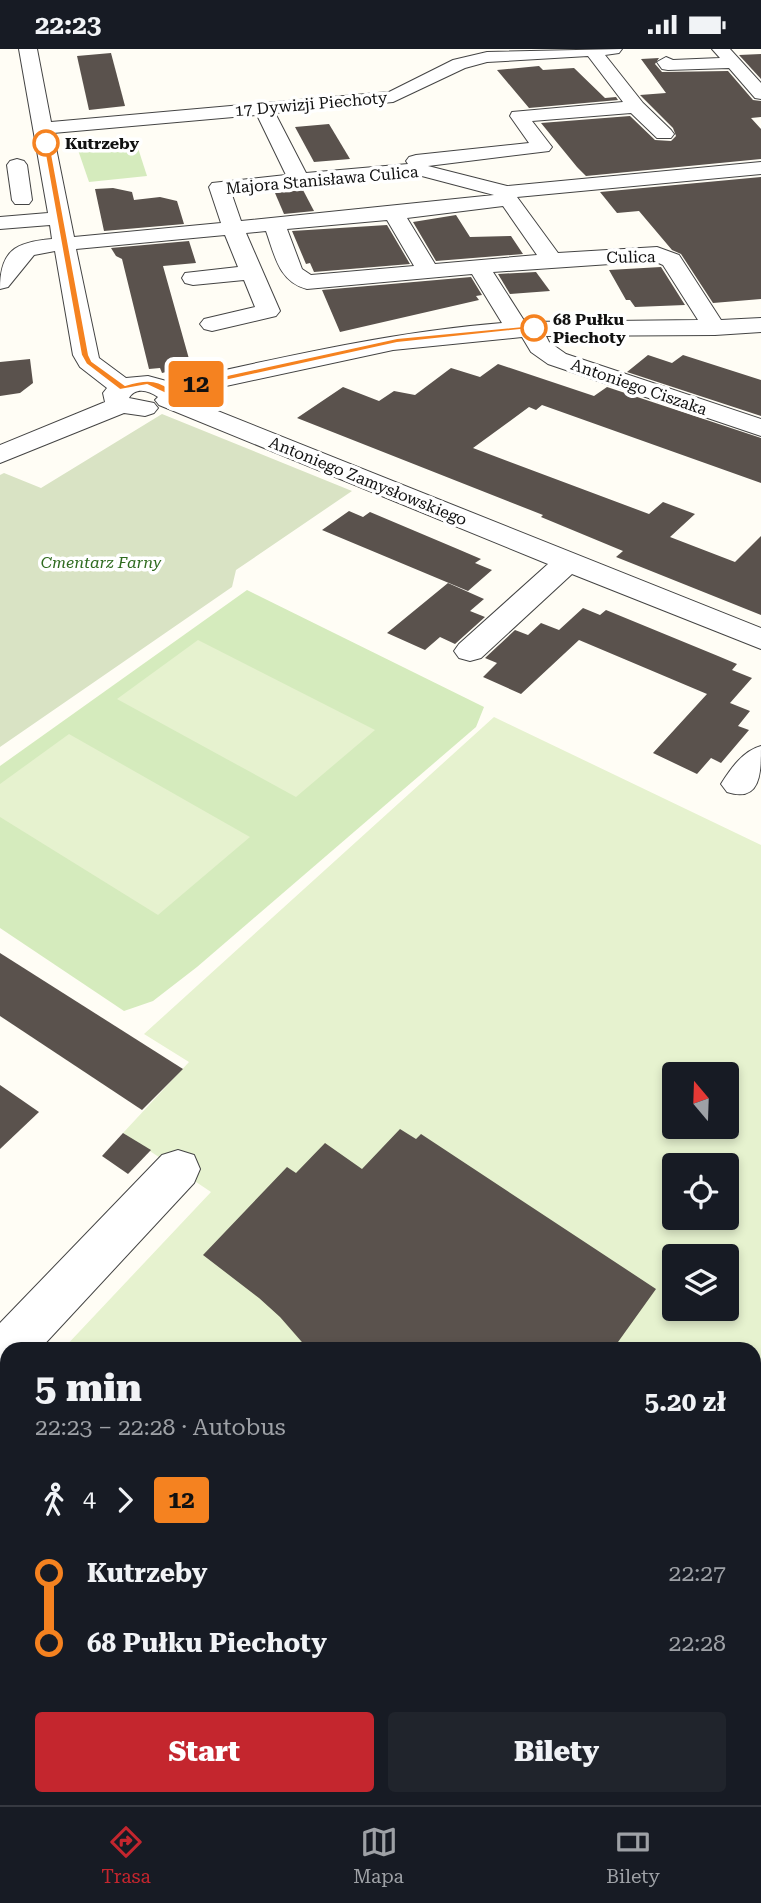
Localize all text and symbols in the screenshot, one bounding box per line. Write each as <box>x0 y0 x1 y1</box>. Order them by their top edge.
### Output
text: 22:23 <box>35 10 101 40</box>
street label: 17 Dywizji Piechoty <box>234 88 389 120</box>
marker: Kutrzeby <box>33 130 59 156</box>
place label: Kutrzeby <box>65 134 139 153</box>
street label: Majora Stanisława Culica <box>225 162 419 198</box>
street label: Culica <box>606 247 656 267</box>
place label: 68 Pułku Piechoty <box>553 310 626 347</box>
marker: 68 Pułku Piechoty <box>521 315 547 341</box>
street label: Antoniego Ciszaka <box>569 355 710 419</box>
line badge: 12 <box>164 361 228 407</box>
text: 12 <box>183 370 209 398</box>
street label: Antoniego Zamysłowskiego <box>266 433 470 530</box>
park label: Cmentarz Farny <box>41 553 162 572</box>
north arrow <box>662 1062 738 1139</box>
map controls <box>662 1062 739 1321</box>
button: locate <box>662 1153 739 1230</box>
button: layers <box>662 1244 739 1321</box>
text: 5 min <box>35 1366 142 1410</box>
text: 5.20 zł <box>644 1387 726 1417</box>
text: 22:23 – 22:28 · Autobus <box>35 1414 286 1441</box>
icon: walk <box>35 1481 73 1519</box>
icon: forward <box>106 1481 144 1519</box>
text: 4 <box>83 1486 96 1513</box>
text: 12 <box>168 1486 195 1514</box>
text: Kutrzeby <box>87 1558 207 1588</box>
text: 22:27 <box>669 1560 726 1587</box>
text: 68 Pułku Piechoty <box>87 1628 327 1658</box>
text: 22:28 <box>669 1630 726 1657</box>
button: Start <box>35 1712 374 1792</box>
button: Bilety <box>388 1712 726 1792</box>
tab: Trasa <box>101 1823 151 1888</box>
tab: Mapa <box>353 1823 404 1888</box>
tab: Bilety <box>606 1823 660 1888</box>

